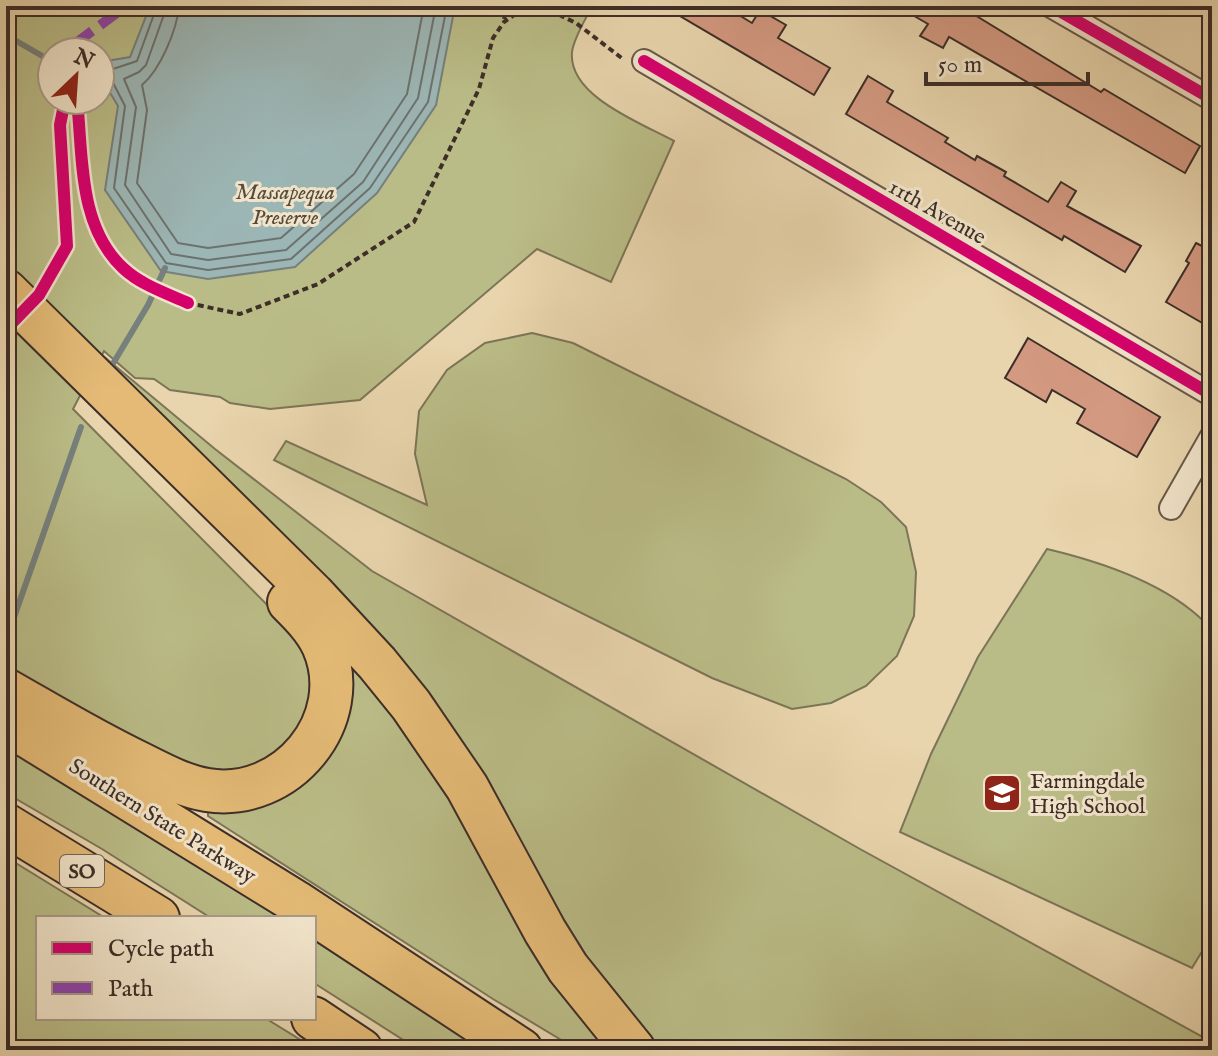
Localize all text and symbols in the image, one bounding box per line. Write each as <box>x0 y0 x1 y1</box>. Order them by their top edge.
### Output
north arrow <box>36 36 116 116</box>
scale bar <box>926 36 1088 86</box>
text: N <box>68 43 98 76</box>
text: 50 m <box>938 50 982 81</box>
street label: 11th Avenue <box>883 174 991 252</box>
park label: Massapequa Preserve <box>235 179 335 232</box>
street label: Southern State Parkway <box>63 753 261 891</box>
place label: Farmingdale High School <box>1030 768 1145 821</box>
school or university icon: Farmingdale High School <box>981 772 1023 814</box>
road number: SO <box>60 855 104 887</box>
legend <box>36 916 316 1020</box>
text: Cycle path <box>108 934 214 965</box>
text: Path <box>108 974 153 1005</box>

